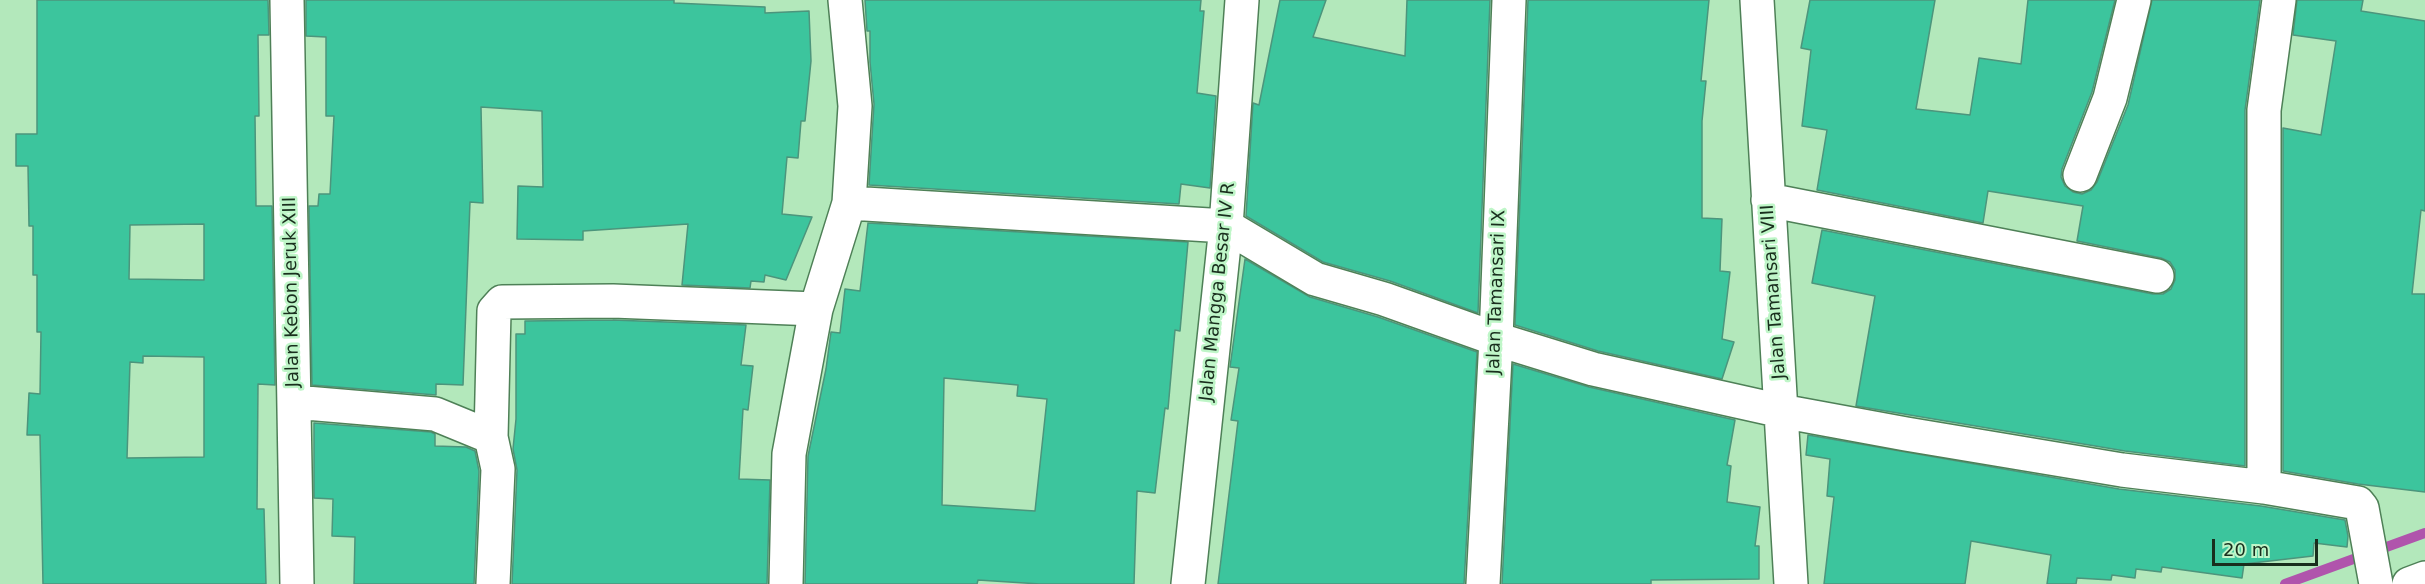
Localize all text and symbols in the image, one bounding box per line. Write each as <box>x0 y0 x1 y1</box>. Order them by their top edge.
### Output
street label: Jalan Mangga Besar IV R <box>1196 182 1240 402</box>
street label: Jalan Kebon Jeruk XIII <box>280 197 304 387</box>
street label: Jalan Tamansari VIII <box>1757 204 1791 380</box>
street label: Jalan Tamansari IX <box>1483 209 1511 375</box>
scale bar <box>2215 527 2322 565</box>
text: 20 m <box>2223 539 2269 560</box>

